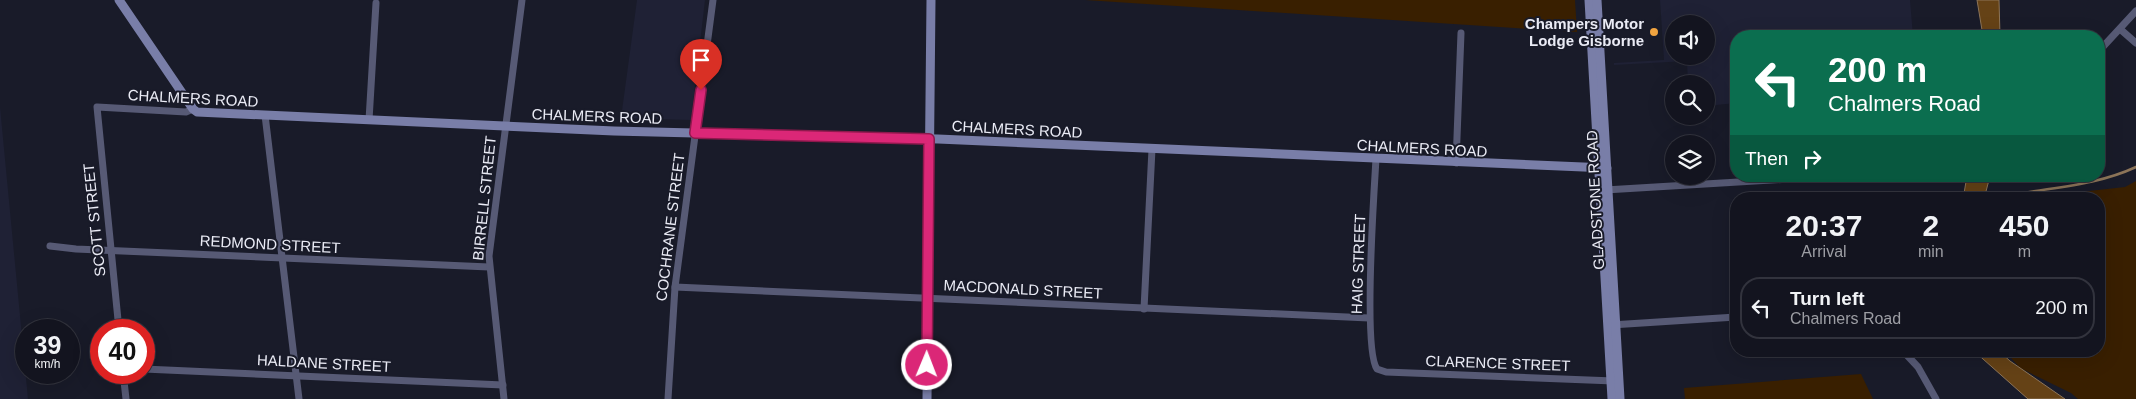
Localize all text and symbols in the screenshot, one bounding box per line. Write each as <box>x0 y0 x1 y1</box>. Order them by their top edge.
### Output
place label: Champers Motor Lodge Gisborne <box>1525 15 1644 49</box>
map controls <box>1665 15 1715 185</box>
button: sound <box>1665 15 1715 65</box>
marker: Champers Motor Lodge Gisborne <box>1648 26 1660 38</box>
pin <box>680 39 722 90</box>
icon: arrive <box>687 46 715 74</box>
icon: left <box>1745 50 1810 115</box>
text: 200 m <box>1828 50 1927 89</box>
button: search <box>1665 75 1715 125</box>
street label: CHALMERS ROAD <box>127 86 259 110</box>
text: Chalmers Road <box>1828 91 1981 116</box>
street label: CHALMERS ROAD <box>531 105 663 127</box>
street label: CHALMERS ROAD <box>951 117 1083 141</box>
street label: GLADSTONE ROAD <box>1583 130 1607 270</box>
street label: BIRRELL STREET <box>469 135 499 261</box>
button: layers <box>1665 135 1715 185</box>
street label: CHALMERS ROAD <box>1356 136 1488 160</box>
icon: right <box>1798 145 1826 173</box>
text: Then <box>1745 148 1788 169</box>
street label: COCHRANE STREET <box>652 152 688 302</box>
street label: SCOTT STREET <box>80 162 108 278</box>
text: 20:37 <box>1786 209 1862 242</box>
text: 2 <box>1922 209 1939 242</box>
text: 450 <box>1999 209 2049 242</box>
street label: HAIG STREET <box>1348 214 1368 314</box>
street label: REDMOND STREET <box>199 232 341 256</box>
text: Arrival <box>1801 243 1847 260</box>
text: min <box>1918 243 1944 260</box>
text: m <box>2018 243 2031 260</box>
street label: MACDONALD STREET <box>943 276 1103 302</box>
text: Turn left <box>1790 288 1865 309</box>
icon: left <box>1747 294 1775 322</box>
text: 200 m <box>2035 297 2088 318</box>
text: Chalmers Road <box>1790 310 1901 327</box>
speed limit sign: 40 <box>90 319 155 384</box>
text: 39 <box>34 331 61 359</box>
position arrow <box>900 338 952 390</box>
street label: HALDANE STREET <box>257 351 391 375</box>
street label: CLARENCE STREET <box>1425 352 1571 374</box>
text: km/h <box>34 357 61 371</box>

